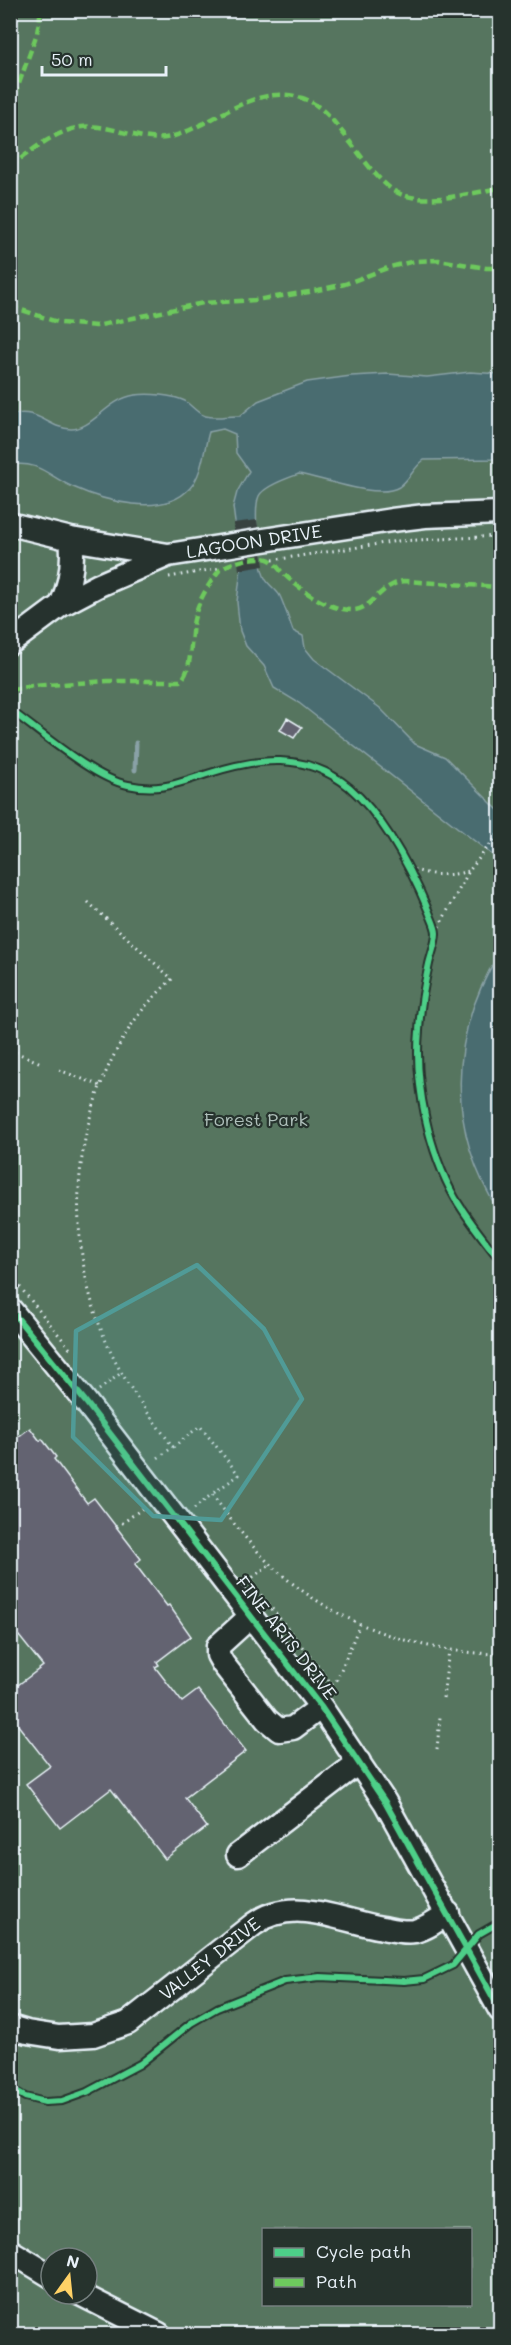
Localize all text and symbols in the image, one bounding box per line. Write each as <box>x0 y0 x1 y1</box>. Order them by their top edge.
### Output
scale bar <box>42 39 166 77</box>
text: 50 m <box>51 47 93 71</box>
street label: LAGOON DRIVE <box>185 518 323 564</box>
park label: Forest Park <box>204 1107 308 1131</box>
street label: FINE ARTS DRIVE <box>231 1571 343 1704</box>
street label: VALLEY DRIVE <box>154 1911 265 2005</box>
legend <box>262 2228 472 2306</box>
text: Cycle path <box>316 2239 411 2263</box>
north arrow <box>39 2246 99 2306</box>
text: N <box>64 2249 82 2273</box>
text: Path <box>316 2269 356 2293</box>

